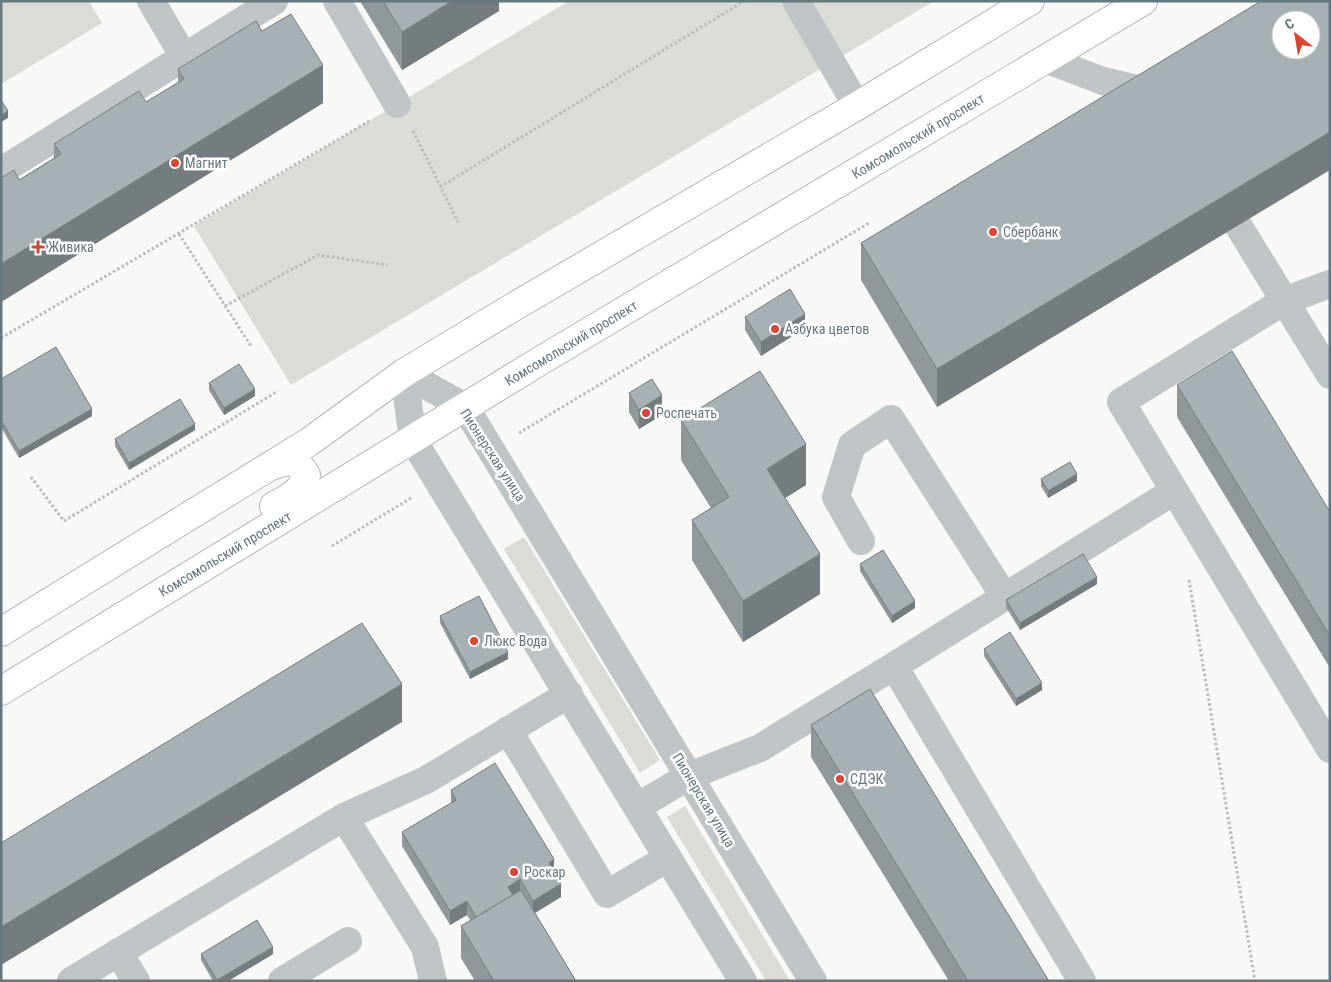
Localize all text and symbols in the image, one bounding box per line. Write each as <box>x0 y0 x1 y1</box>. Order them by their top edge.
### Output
north arrow <box>1271 10 1321 60</box>
text: С <box>1282 15 1297 33</box>
street label: Комсомольский проспект <box>849 90 987 182</box>
place label: Магнит <box>185 155 228 171</box>
marker: Магнит <box>169 157 181 169</box>
place label: Сбербанк <box>1003 224 1059 240</box>
marker: Сбербанк <box>987 226 999 238</box>
place label: Живика <box>48 239 94 255</box>
marker: Живика <box>32 241 44 253</box>
street label: Комсомольский проспект <box>502 297 640 389</box>
place label: Азбука цветов <box>785 321 869 337</box>
marker: Азбука цветов <box>769 323 781 335</box>
place label: Роспечать <box>656 405 717 421</box>
street label: Пионерская улица <box>457 406 529 504</box>
marker: Роспечать <box>640 407 652 419</box>
street label: Комсомольский проспект <box>156 508 294 600</box>
place label: Люкс Вода <box>484 633 547 649</box>
marker: Люкс Вода <box>468 635 480 647</box>
street label: Пионерская улица <box>670 750 738 850</box>
place label: СДЭК <box>850 771 883 787</box>
marker: СДЭК <box>834 773 846 785</box>
place label: Роскар <box>524 864 566 880</box>
marker: Роскар <box>508 866 520 878</box>

